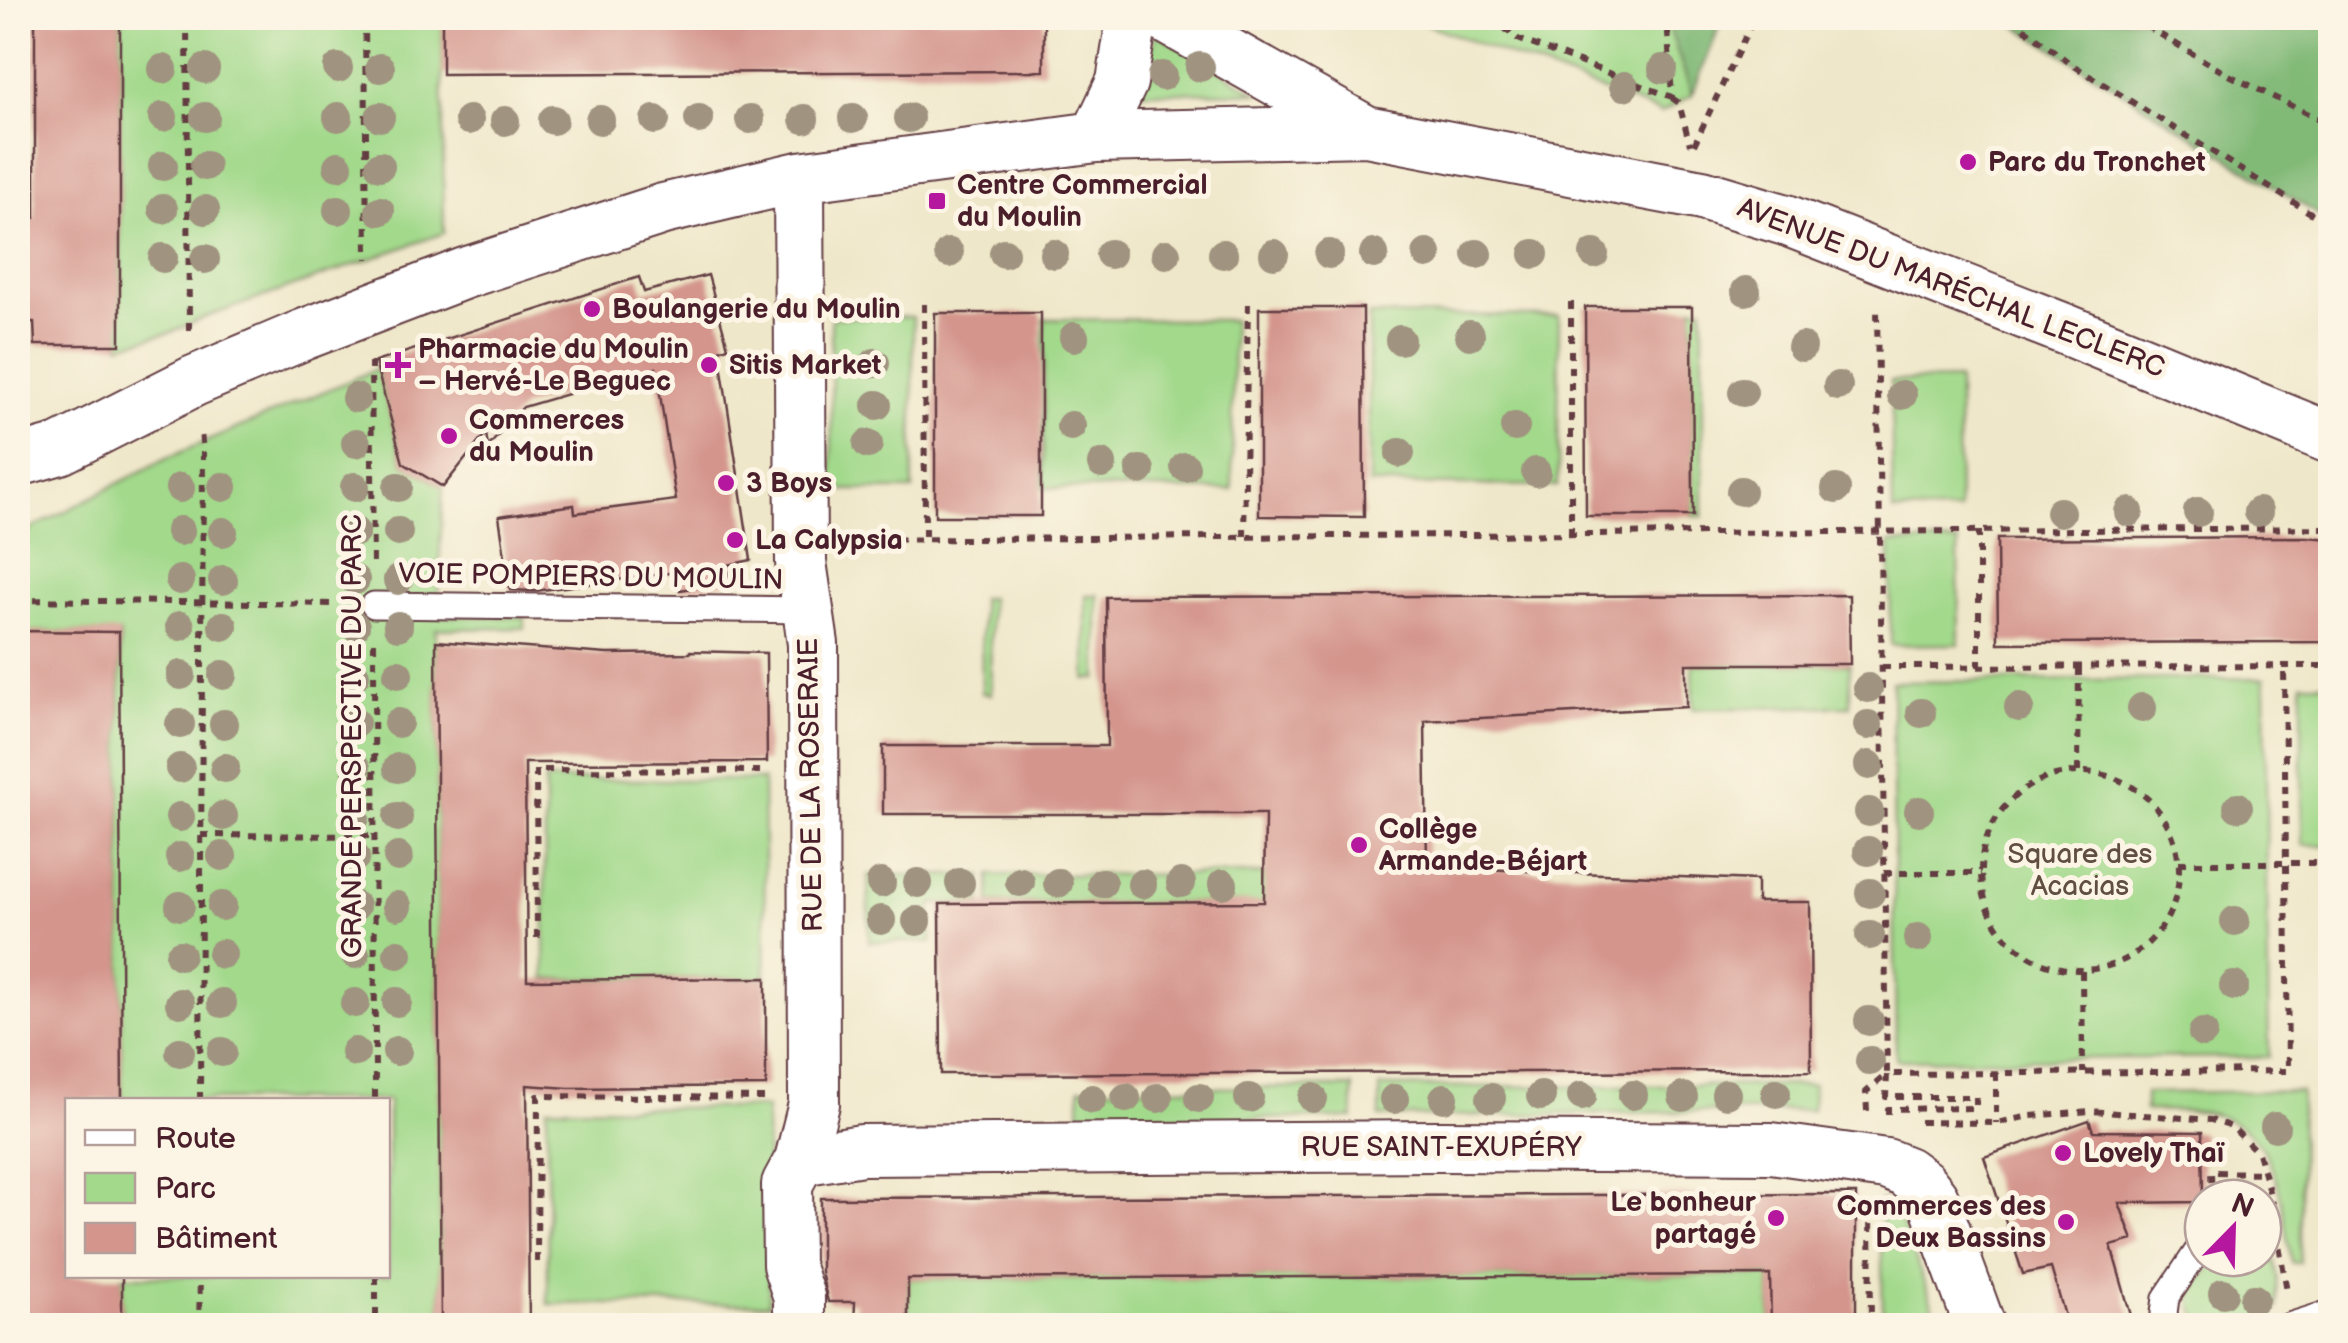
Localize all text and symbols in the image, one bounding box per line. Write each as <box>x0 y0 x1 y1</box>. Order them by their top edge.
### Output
place label: Parc du Tronchet <box>1988 146 2206 179</box>
marker: Parc du Tronchet <box>1957 151 1979 173</box>
place label: Centre Commercial du Moulin <box>957 169 1208 234</box>
marker: Centre Commercial du Moulin <box>926 190 948 212</box>
street label: AVENUE DU MARÉCHAL LECLERC <box>1733 190 2170 385</box>
place label: Boulangerie du Moulin <box>612 293 901 326</box>
marker: Boulangerie du Moulin <box>581 298 603 320</box>
place label: Pharmacie du Moulin – Hervé-Le Beguec <box>418 333 689 398</box>
place label: Sitis Market <box>729 349 881 382</box>
marker: Pharmacie du Moulin – Hervé-Le Beguec <box>387 354 409 376</box>
marker: Sitis Market <box>698 354 720 376</box>
place label: Commerces du Moulin <box>469 404 624 469</box>
marker: Commerces du Moulin <box>438 425 460 447</box>
place label: 3 Boys <box>746 467 832 500</box>
marker: 3 Boys <box>715 472 737 494</box>
street label: GRANDE PERSPECTIVE DU PARC <box>336 514 369 958</box>
place label: La Calypsia <box>755 524 903 557</box>
marker: La Calypsia <box>724 529 746 551</box>
street label: VOIE POMPIERS DU MOULIN <box>398 557 784 597</box>
street label: RUE DE LA ROSERAIE <box>792 638 830 932</box>
place label: Collège Armande-Béjart <box>1378 813 1587 878</box>
marker: Collège Armande-Béjart <box>1348 834 1370 856</box>
park label: Square des Acacias <box>2008 838 2153 903</box>
legend <box>65 1098 390 1278</box>
text: Route <box>155 1121 236 1157</box>
street label: RUE SAINT-EXUPÉRY <box>1301 1130 1582 1164</box>
place label: Lovely Thaï <box>2083 1137 2225 1170</box>
marker: Lovely Thaï <box>2052 1142 2074 1164</box>
text: Parc <box>155 1171 216 1207</box>
north arrow <box>2183 1178 2283 1278</box>
place label: Le bonheur partagé <box>1610 1186 1757 1251</box>
text: N <box>2226 1187 2258 1226</box>
place label: Commerces des Deux Bassins <box>1837 1190 2046 1255</box>
marker: Le bonheur partagé <box>1765 1207 1787 1229</box>
marker: Commerces des Deux Bassins <box>2055 1211 2077 1233</box>
text: Bâtiment <box>155 1221 278 1257</box>

